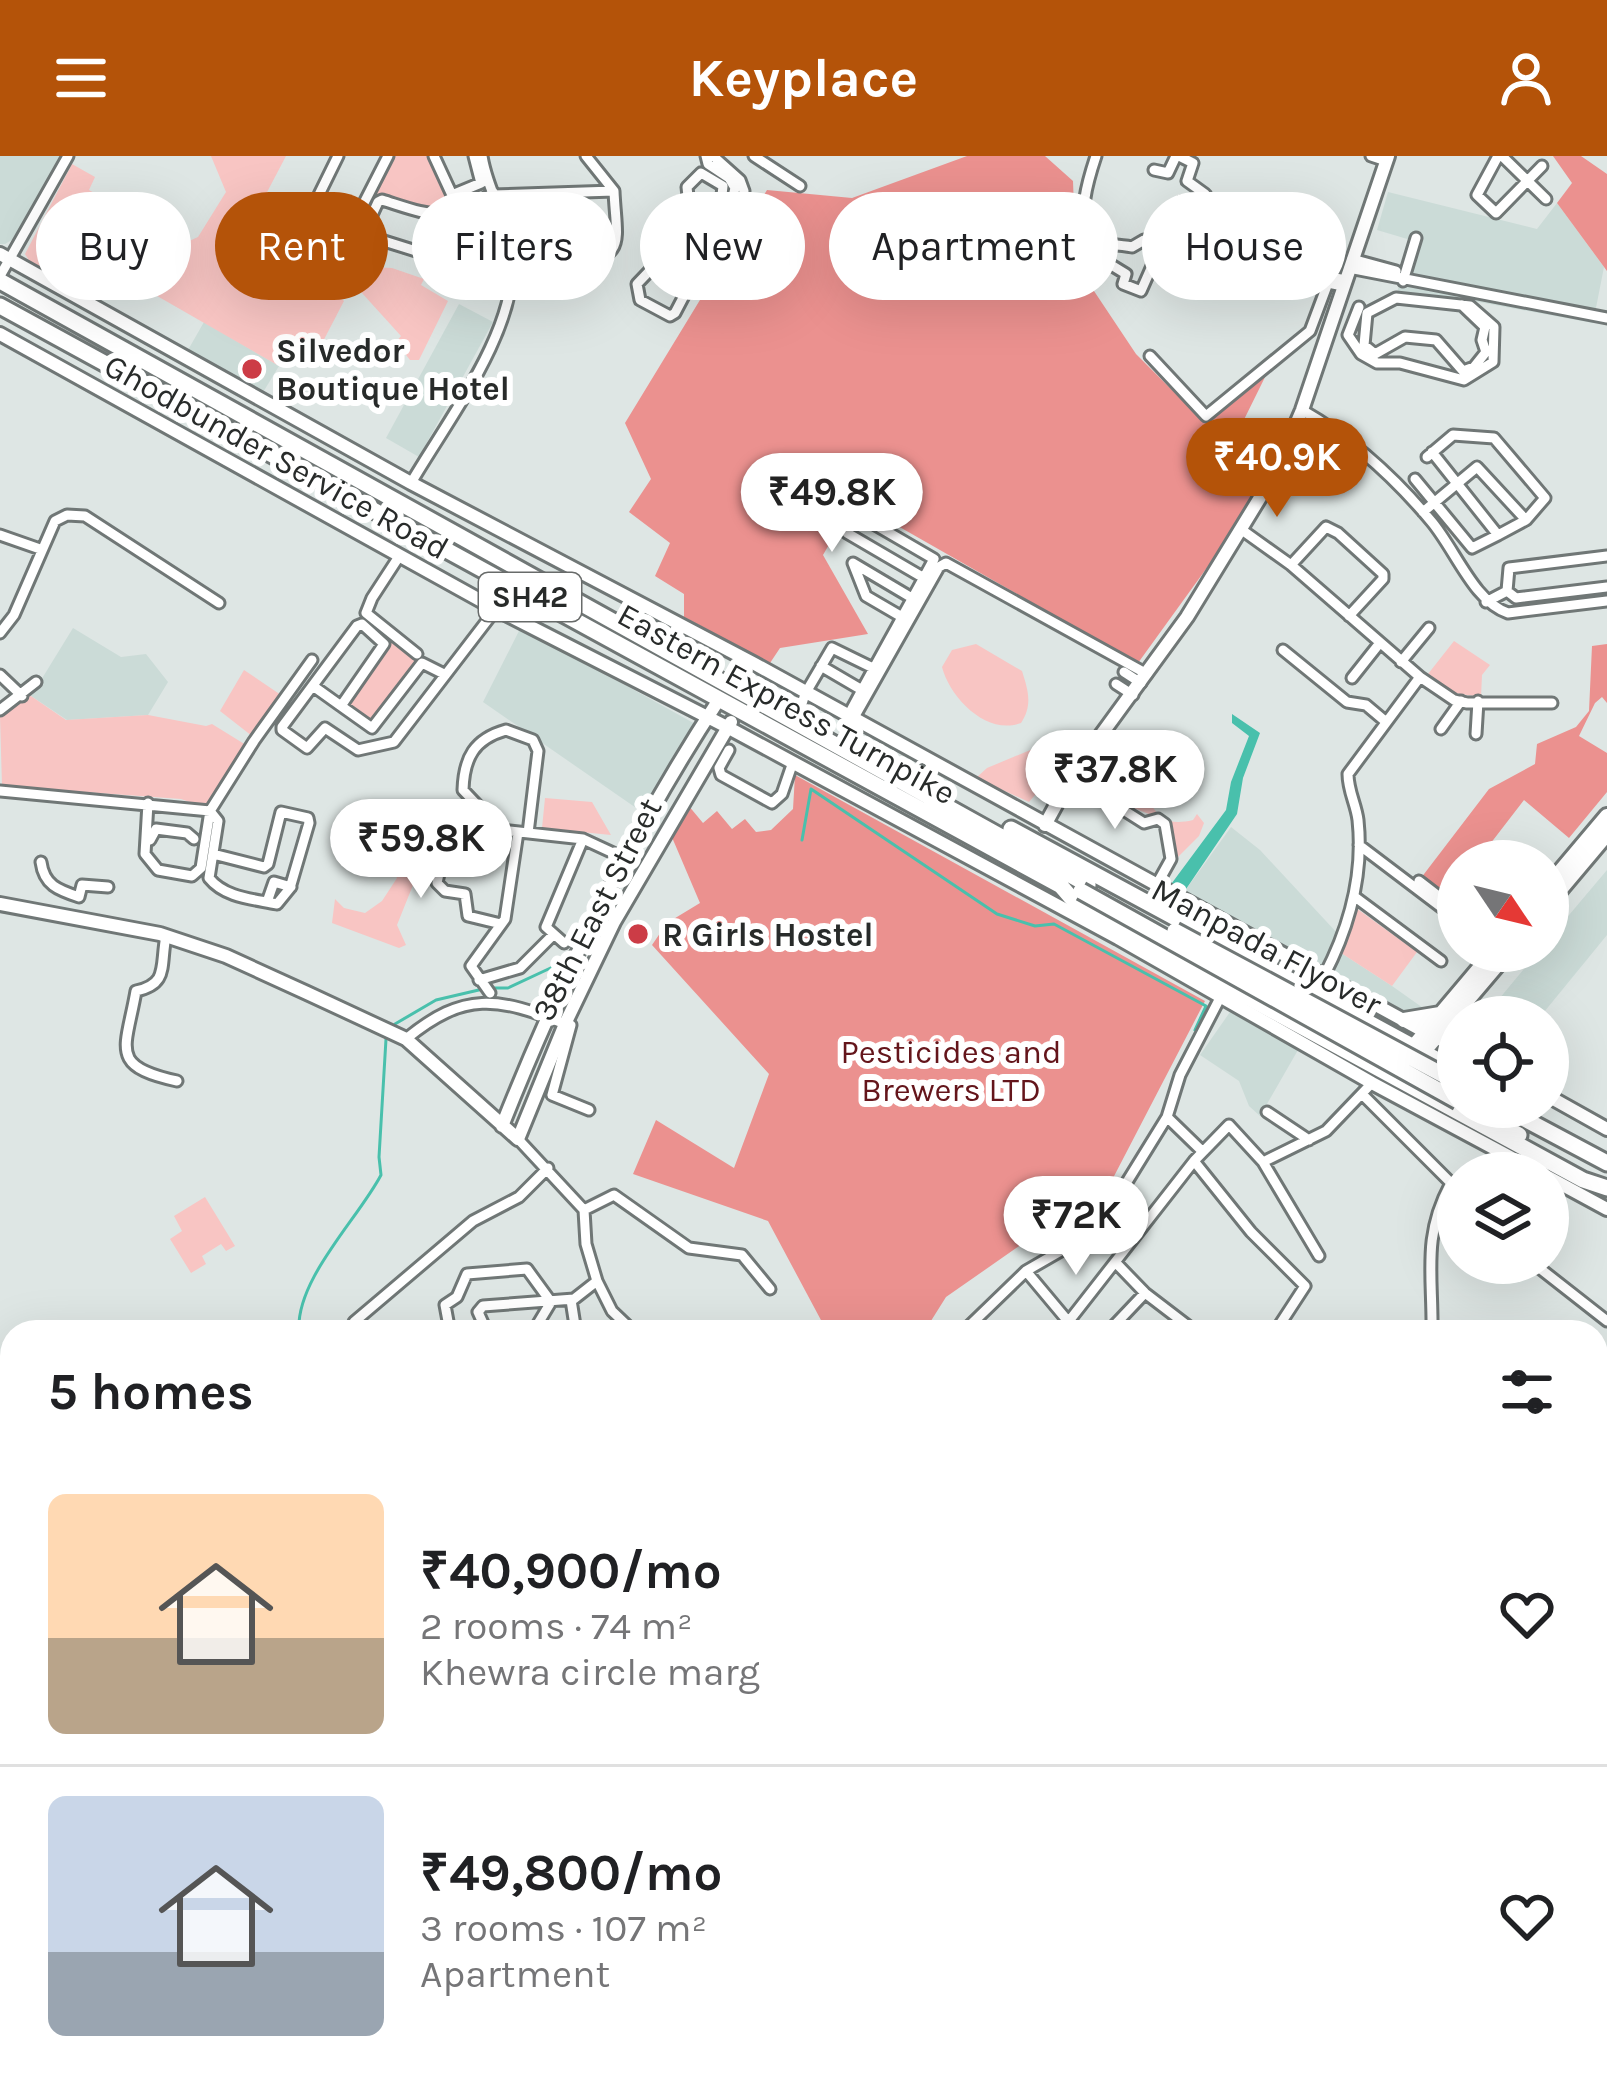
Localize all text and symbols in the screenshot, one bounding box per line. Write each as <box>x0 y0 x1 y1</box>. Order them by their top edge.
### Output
icon: menu <box>48 45 114 111</box>
icon: person <box>1493 45 1559 111</box>
text: Keyplace <box>689 46 918 110</box>
chip: Buy <box>36 192 191 300</box>
chip: Rent <box>215 192 388 300</box>
chip: Filters <box>412 192 616 300</box>
chip: New <box>640 192 805 300</box>
chip: Apartment <box>829 192 1118 300</box>
chip: House <box>1142 192 1346 300</box>
place label: Silvedor Boutique Hotel <box>276 332 510 409</box>
street label: Ghodbunder Service Road <box>98 346 455 567</box>
marker: Silvedor Boutique Hotel <box>239 356 265 382</box>
pin: ₹40.9K <box>1179 418 1375 520</box>
text: ₹40.9K <box>1213 434 1341 480</box>
pin: ₹49.8K <box>734 453 930 555</box>
text: ₹49.8K <box>768 469 896 515</box>
road number: SH42 <box>479 573 581 621</box>
street label: Eastern Express Turnpike <box>611 595 962 813</box>
pin: ₹37.8K <box>1017 730 1213 832</box>
text: ₹37.8K <box>1052 746 1178 792</box>
street label: 38th East Street <box>524 792 669 1027</box>
pin: ₹59.8K <box>323 799 519 901</box>
text: ₹59.8K <box>357 815 485 861</box>
north arrow <box>1437 840 1569 972</box>
map controls <box>1437 840 1569 1284</box>
street label: Manpada Flyover <box>1145 870 1388 1023</box>
place label: R Girls Hostel <box>662 916 873 954</box>
marker: R Girls Hostel <box>625 921 651 947</box>
button: locate <box>1437 996 1569 1128</box>
park label: Pesticides and Brewers LTD <box>841 1033 1061 1109</box>
button: layers <box>1437 1152 1569 1284</box>
pin: ₹72K <box>1005 1176 1147 1278</box>
text: ₹72K <box>1031 1192 1121 1238</box>
icon: filters <box>1494 1359 1560 1425</box>
text: 5 homes <box>48 1362 254 1422</box>
text: ₹40,900/mo <box>420 1541 722 1601</box>
icon: home <box>144 1542 288 1686</box>
icon: heart <box>1494 1581 1560 1647</box>
text: 2 rooms · 74 m² <box>420 1603 693 1649</box>
text: Khewra circle marg <box>420 1649 760 1695</box>
text: ₹49,800/mo <box>420 1843 722 1903</box>
icon: home <box>144 1844 288 1988</box>
icon: heart <box>1494 1883 1560 1949</box>
text: 3 rooms · 107 m² <box>420 1905 707 1951</box>
text: Apartment <box>420 1951 610 1997</box>

